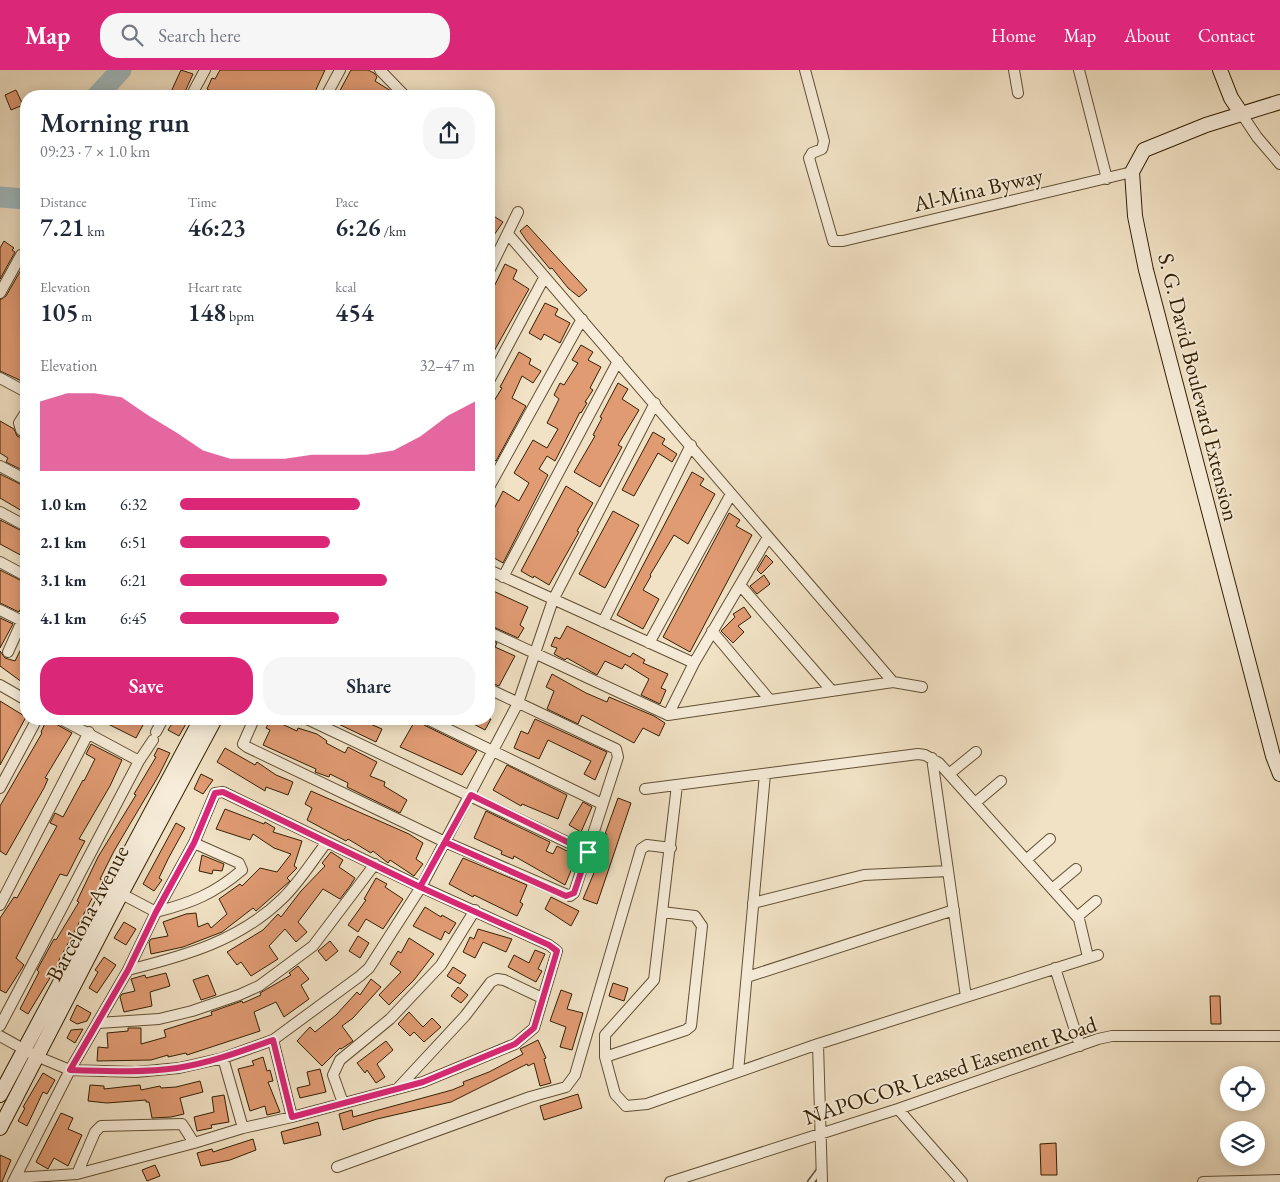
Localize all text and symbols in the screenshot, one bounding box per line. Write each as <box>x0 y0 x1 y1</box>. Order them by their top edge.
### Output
search box <box>100 13 450 58</box>
text: Map <box>25 20 70 51</box>
icon: search <box>118 21 146 49</box>
text: Search here <box>158 23 241 48</box>
text: Home <box>991 24 1036 47</box>
text: Map <box>1064 24 1096 47</box>
text: About <box>1124 24 1170 47</box>
text: Contact <box>1198 24 1255 47</box>
text: Morning run <box>40 104 190 140</box>
button: share <box>423 107 475 159</box>
text: 09:23 · 7 × 1.0 km <box>40 141 150 162</box>
street label: Al-Mina Byway <box>910 160 1046 219</box>
text: Distance <box>40 193 87 211</box>
text: Time <box>188 193 217 211</box>
text: Pace <box>335 193 359 211</box>
text: 7.21 <box>40 211 85 243</box>
text: 46:23 <box>188 211 246 243</box>
text: 6:26 <box>335 211 381 243</box>
text: km <box>85 222 105 240</box>
text: /km <box>381 222 406 240</box>
street label: S. G. David Boulevard Extension <box>1151 250 1246 524</box>
text: Elevation <box>40 278 90 296</box>
text: Heart rate <box>188 278 242 296</box>
text: kcal <box>335 278 356 296</box>
text: 105 <box>40 296 78 328</box>
text: 148 <box>188 296 226 328</box>
text: 454 <box>335 296 374 328</box>
text: m <box>78 307 92 325</box>
text: bpm <box>226 307 254 325</box>
text: Elevation <box>40 355 98 376</box>
text: 32–47 m <box>420 355 475 376</box>
text: 1.0 km <box>40 494 86 515</box>
text: 6:32 <box>120 494 147 515</box>
text: 2.1 km <box>40 532 86 553</box>
text: 6:51 <box>120 532 147 553</box>
text: 3.1 km <box>40 570 86 591</box>
text: 6:21 <box>120 570 147 591</box>
text: 4.1 km <box>40 608 86 629</box>
text: 6:45 <box>120 608 147 629</box>
button: Save <box>40 657 253 715</box>
button: Share <box>263 657 475 715</box>
pin <box>567 831 609 873</box>
icon: arrive <box>574 838 602 866</box>
street label: Barcelona Avenue <box>39 840 136 986</box>
street label: NAPOCOR Leased Easement Road <box>800 1009 1101 1132</box>
map controls <box>1220 1066 1265 1166</box>
button: locate <box>1220 1066 1265 1111</box>
button: layers <box>1220 1121 1265 1166</box>

